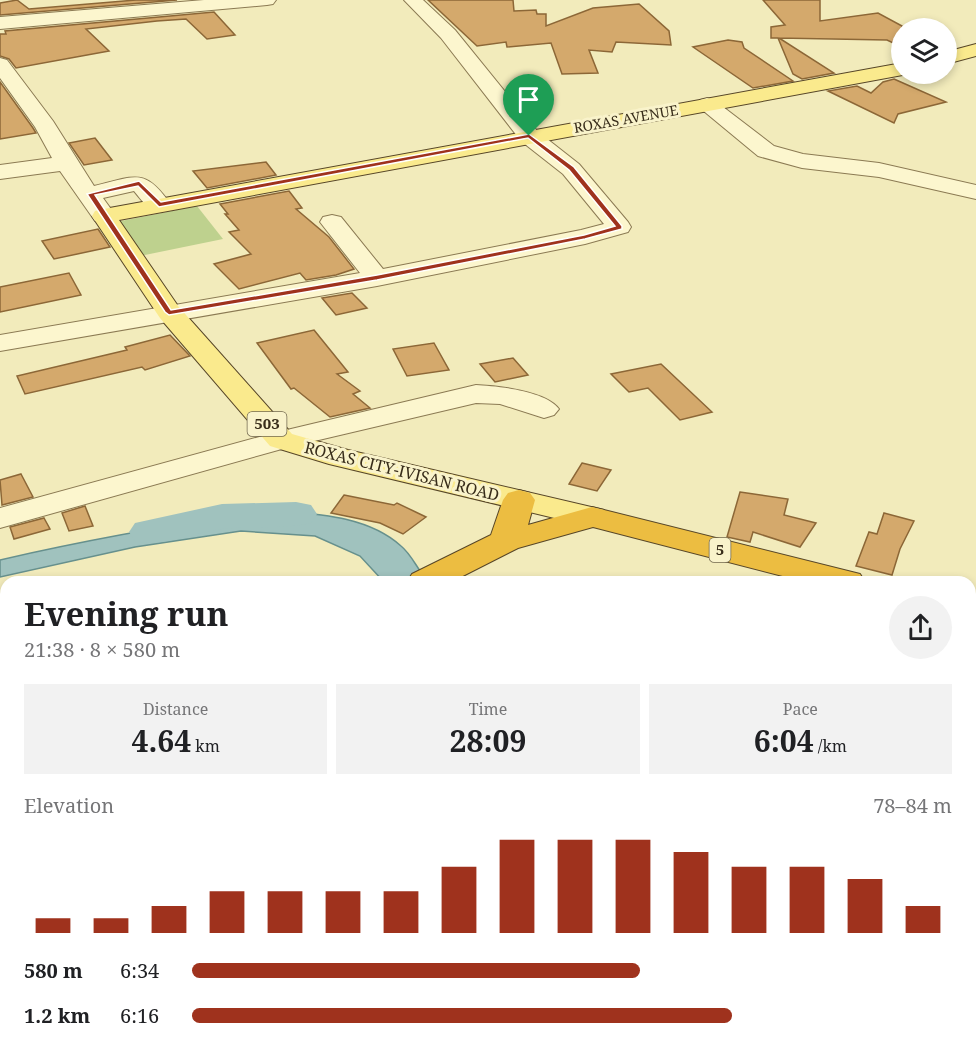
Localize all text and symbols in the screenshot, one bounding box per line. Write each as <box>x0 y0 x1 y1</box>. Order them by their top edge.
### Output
map controls <box>891 18 957 84</box>
button: layers <box>891 18 957 84</box>
pin <box>503 74 554 136</box>
icon: arrive <box>512 83 545 116</box>
street label: ROXAS AVENUE <box>572 100 680 137</box>
road number: 503 <box>248 412 286 436</box>
street label: ROXAS CITY-IVISAN ROAD <box>302 436 502 506</box>
road number: 5 <box>710 538 730 562</box>
text: Evening run <box>24 591 228 636</box>
button: share <box>889 596 952 659</box>
text: 21:38 · 8 × 580 m <box>24 636 180 663</box>
text: Distance <box>143 698 208 720</box>
text: Time <box>469 698 507 720</box>
text: Pace <box>783 698 818 720</box>
text: 4.64 <box>132 720 191 761</box>
text: 28:09 <box>450 720 526 761</box>
text: 6:04 <box>754 720 814 761</box>
text: km <box>191 735 220 757</box>
text: /km <box>814 735 847 757</box>
text: Elevation <box>24 792 114 819</box>
text: 78–84 m <box>873 792 952 819</box>
text: 580 m <box>24 957 83 984</box>
text: 6:34 <box>120 957 159 984</box>
text: 1.2 km <box>24 1002 90 1029</box>
text: 6:16 <box>120 1002 159 1029</box>

